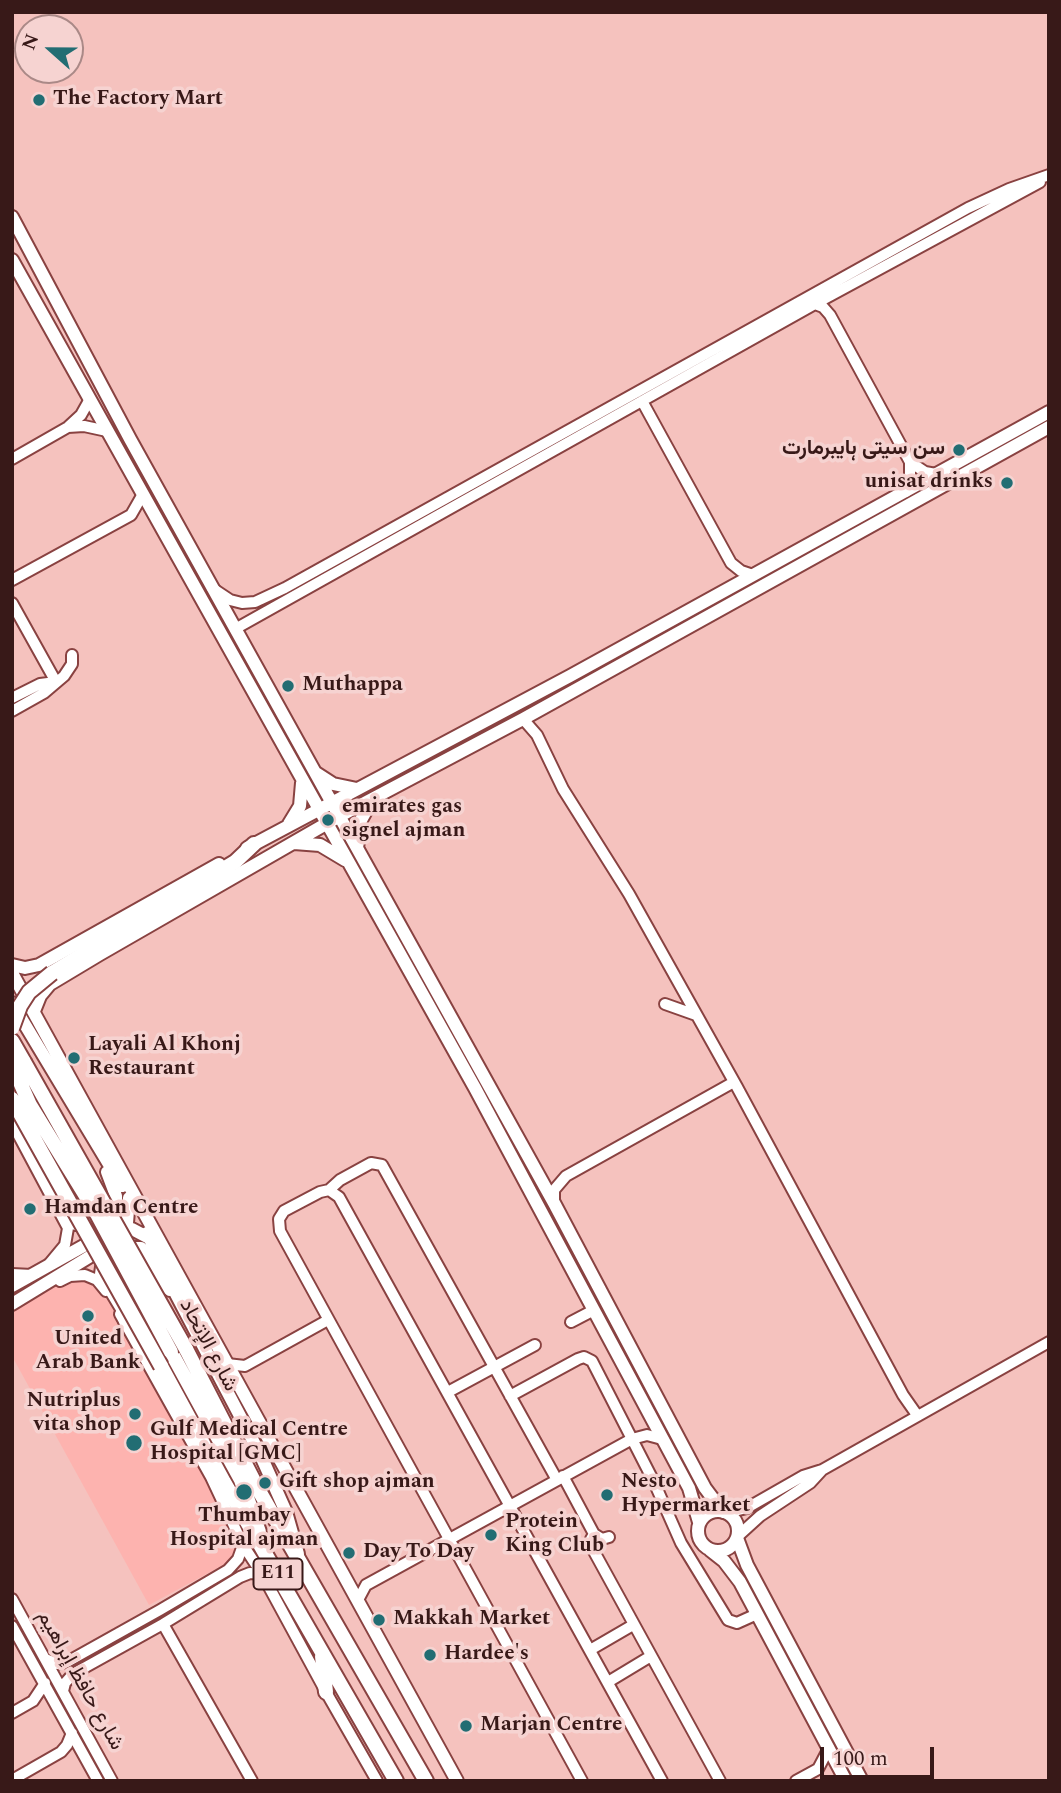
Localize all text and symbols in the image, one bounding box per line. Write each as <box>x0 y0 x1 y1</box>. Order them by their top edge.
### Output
north arrow <box>14 14 84 84</box>
text: N <box>14 30 47 54</box>
place label: The Factory Mart <box>53 87 223 113</box>
marker: The Factory Mart <box>31 92 47 108</box>
place label: سن سیتی ہایبرمارت <box>782 437 945 463</box>
marker: سن سیتی ہایبرمارت <box>951 442 967 458</box>
place label: unisat drinks <box>865 470 993 496</box>
marker: unisat drinks <box>999 475 1015 491</box>
place label: Muthappa <box>302 673 403 699</box>
marker: Muthappa <box>280 678 296 694</box>
place label: emirates gas signel ajman <box>342 795 465 845</box>
marker: emirates gas signel ajman <box>320 812 336 828</box>
place label: Layali Al Khonj Restaurant <box>88 1033 241 1083</box>
marker: Layali Al Khonj Restaurant <box>66 1050 82 1066</box>
place label: Hamdan Centre <box>44 1196 198 1222</box>
marker: Hamdan Centre <box>22 1201 38 1217</box>
street label: شارع الإتحاد <box>172 1296 242 1396</box>
marker: United Arab Bank <box>80 1308 96 1324</box>
place label: United Arab Bank <box>35 1327 141 1377</box>
place label: Nutriplus vita shop <box>27 1389 121 1439</box>
marker: Nutriplus vita shop <box>127 1406 143 1422</box>
place label: Gulf Medical Centre Hospital [GMC] <box>150 1418 348 1468</box>
marker: Gulf Medical Centre Hospital [GMC] <box>124 1433 144 1453</box>
place label: Gift shop ajman <box>279 1470 435 1496</box>
place label: Nesto Hypermarket <box>621 1470 750 1520</box>
marker: Gift shop ajman <box>257 1475 273 1491</box>
marker: Thumbay Hospital ajman <box>234 1482 254 1502</box>
marker: Nesto Hypermarket <box>599 1487 615 1503</box>
place label: Thumbay Hospital ajman <box>170 1504 318 1554</box>
place label: Protein King Club <box>505 1510 604 1560</box>
marker: Protein King Club <box>483 1527 499 1543</box>
place label: Day To Day <box>363 1540 474 1566</box>
marker: Day To Day <box>341 1545 357 1561</box>
road number: E11 <box>254 1558 302 1590</box>
street label: شارع حافظ إبراهيم <box>30 1607 128 1755</box>
place label: Makkah Market <box>393 1607 550 1633</box>
marker: Makkah Market <box>371 1612 387 1628</box>
place label: Hardee's <box>444 1642 529 1668</box>
marker: Hardee's <box>422 1647 438 1663</box>
place label: Marjan Centre <box>480 1713 622 1739</box>
marker: Marjan Centre <box>458 1718 474 1734</box>
scale bar <box>823 1734 937 1778</box>
text: 100 m <box>833 1743 888 1775</box>

